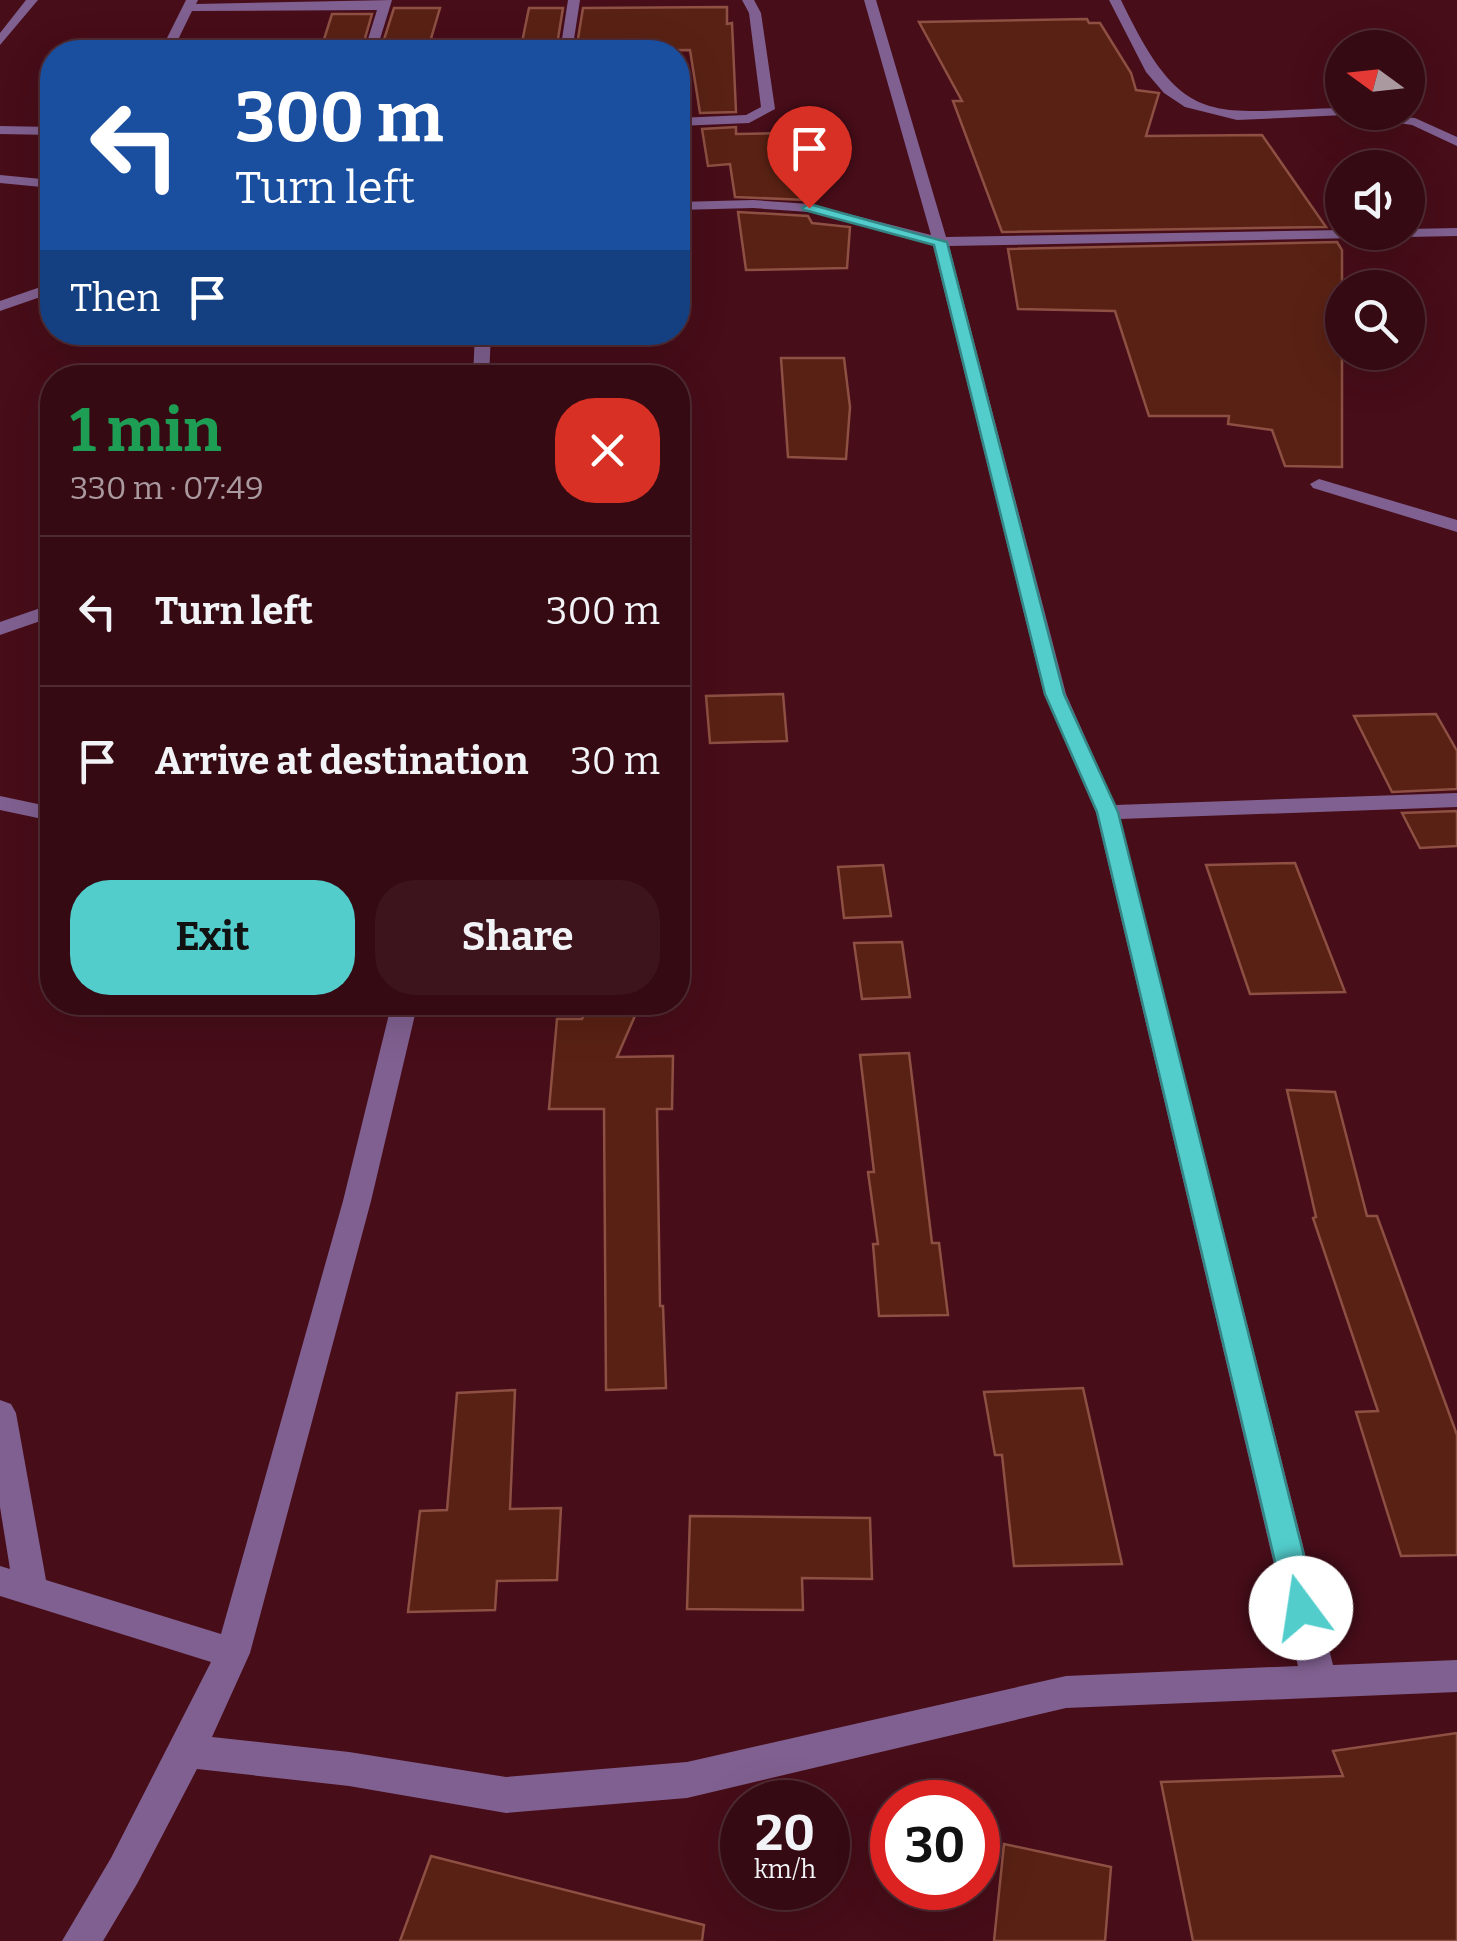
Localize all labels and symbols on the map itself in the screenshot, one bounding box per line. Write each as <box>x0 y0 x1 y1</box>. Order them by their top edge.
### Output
north arrow <box>1325 30 1425 130</box>
pin <box>767 106 852 209</box>
position arrow <box>1249 1556 1353 1660</box>
speed limit sign: 30 <box>870 1780 1000 1910</box>

